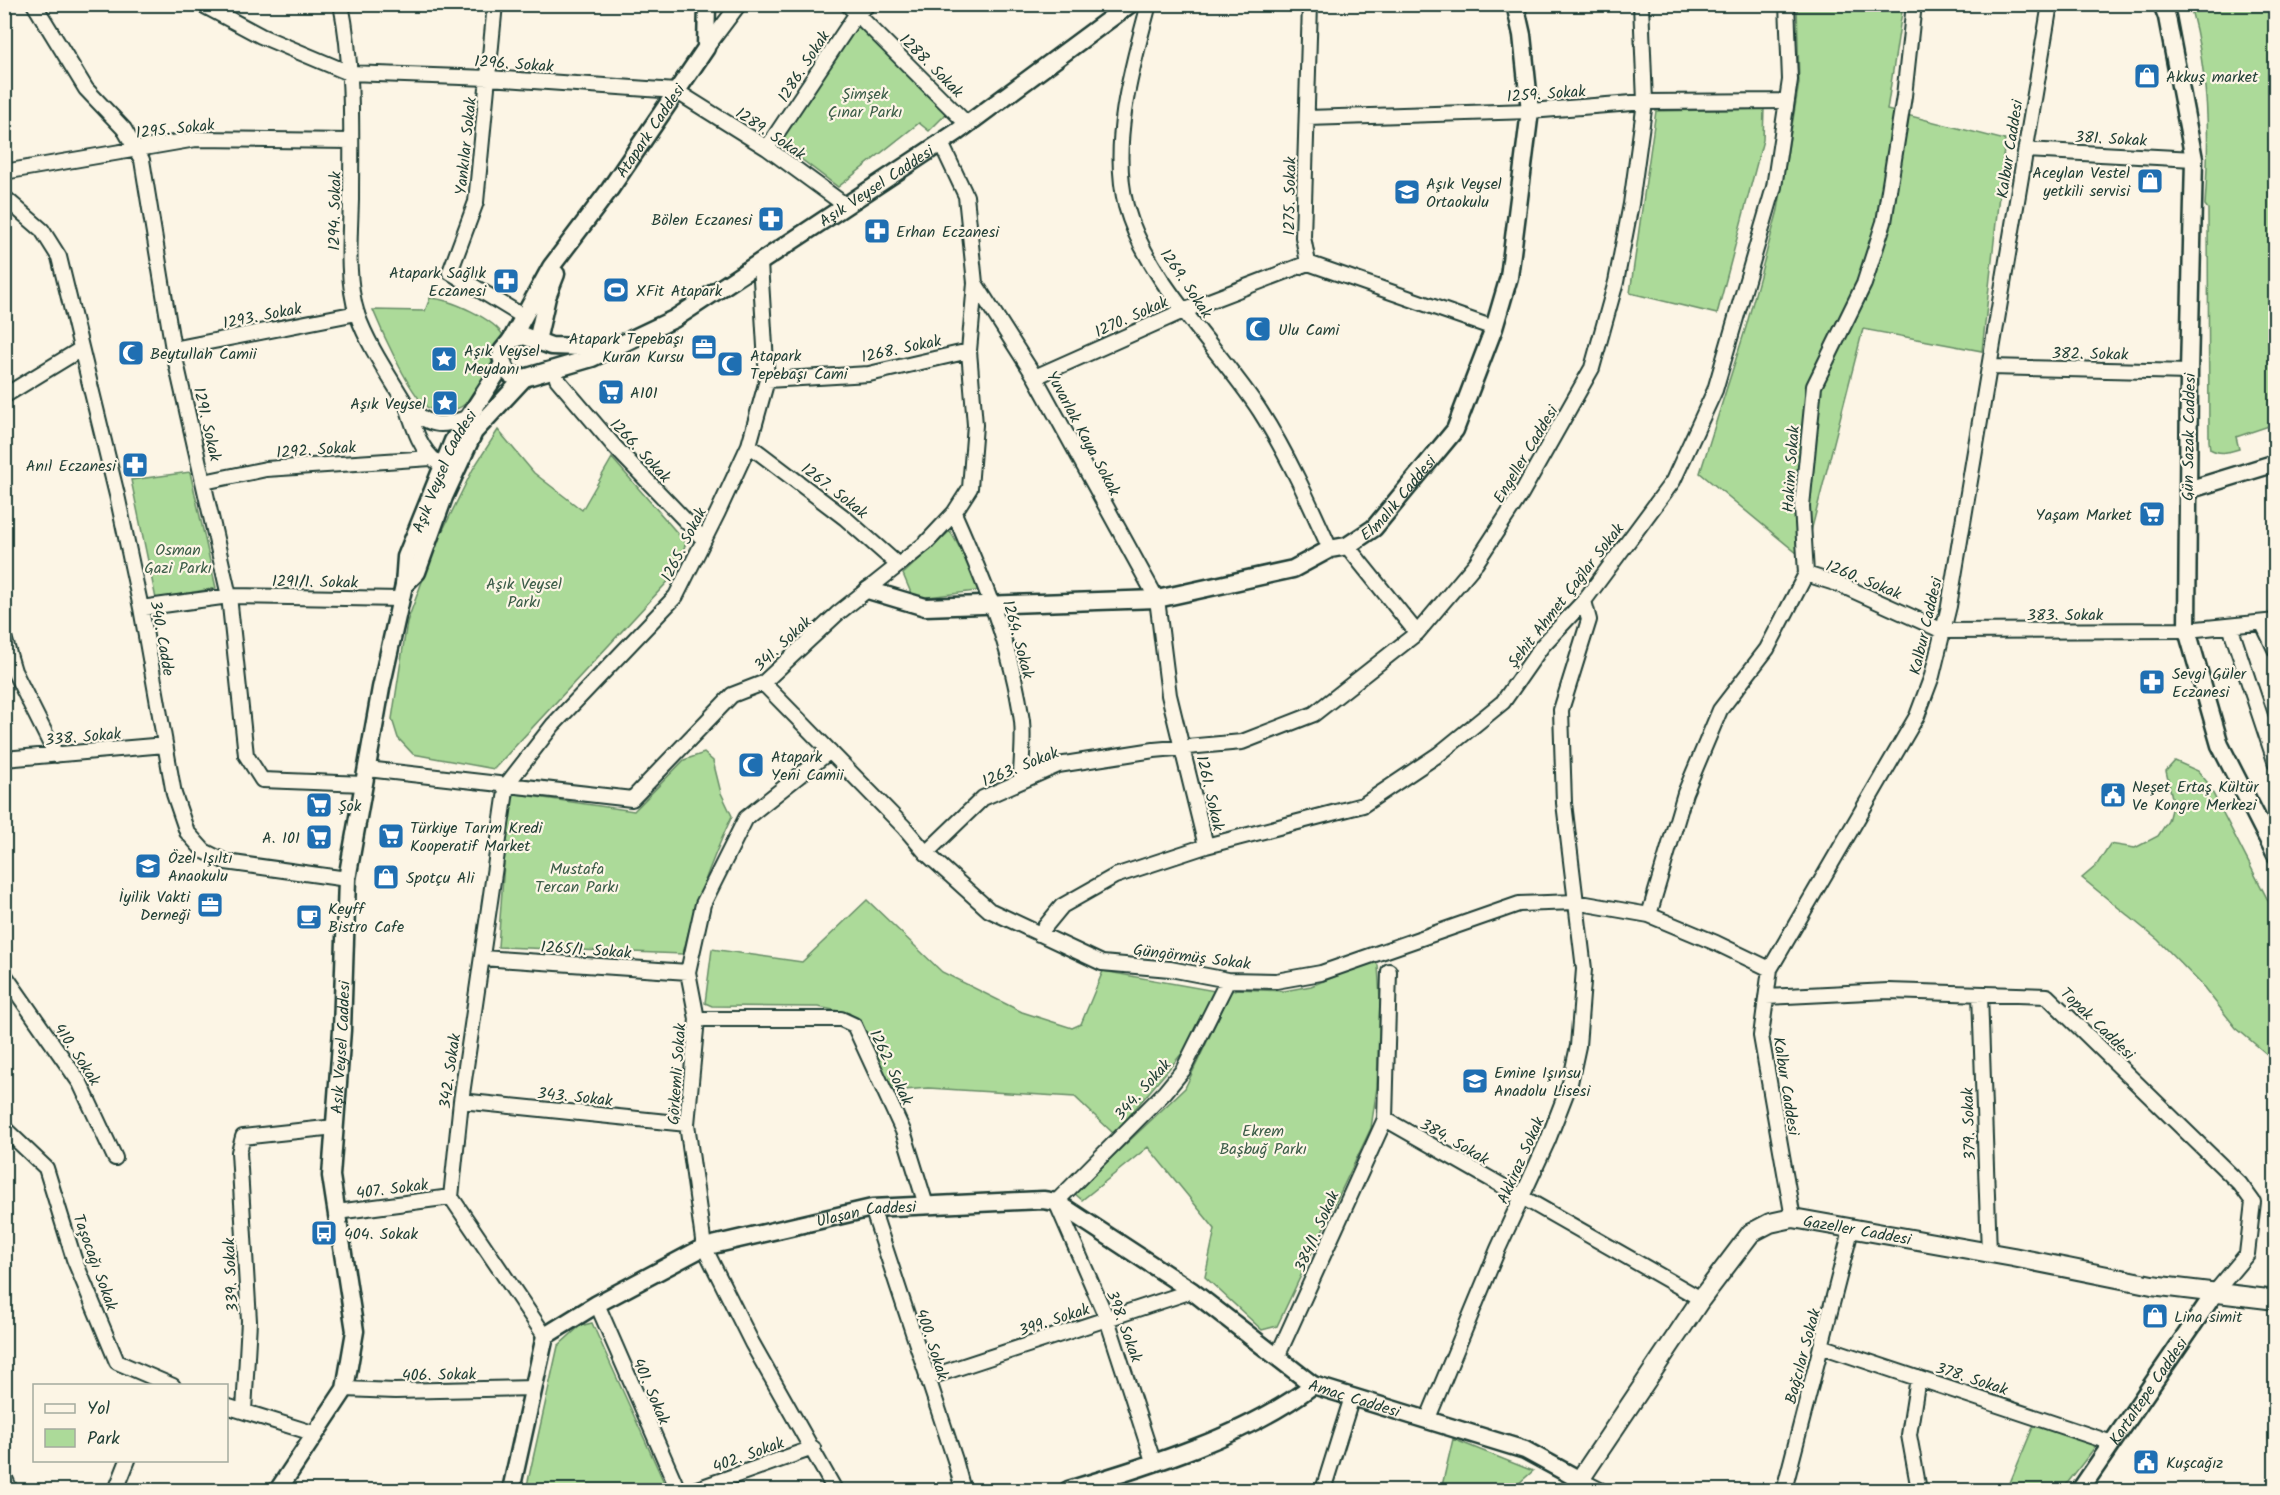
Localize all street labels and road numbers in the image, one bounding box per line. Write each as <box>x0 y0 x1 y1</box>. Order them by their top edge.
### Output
street label: 1286. Sokak <box>772 25 837 108</box>
street label: 1288. Sokak <box>893 28 969 104</box>
street label: 1296. Sokak <box>473 49 555 80</box>
street label: Atapark Caddesi <box>610 78 693 183</box>
street label: 1259. Sokak <box>1506 79 1587 110</box>
street label: Yankılar Sokak <box>449 95 484 196</box>
street label: Kalbur Caddesi <box>1990 97 2031 200</box>
street label: 1289. Sokak <box>730 101 811 167</box>
street label: 1295. Sokak <box>134 113 216 146</box>
street label: 381. Sokak <box>2074 125 2148 154</box>
street label: Aşık Veysel Caddesi <box>814 139 940 234</box>
street label: 1275. Sokak <box>1277 156 1304 236</box>
street label: 1294. Sokak <box>322 171 349 251</box>
street label: 1269. Sokak <box>1153 244 1219 324</box>
street label: 1270. Sokak <box>1091 290 1173 345</box>
street label: 1293. Sokak <box>221 297 304 336</box>
street label: 1268. Sokak <box>859 329 944 370</box>
street label: 382. Sokak <box>2051 341 2129 368</box>
street label: Yuvarlak Kaya Sokak <box>1039 367 1126 501</box>
street label: Gün Sazak Caddesi <box>2176 372 2203 501</box>
street label: 1291. Sokak <box>186 385 227 464</box>
street label: Engeller Caddesi <box>1487 400 1566 508</box>
street label: Aşık Veysel Caddesi <box>406 404 485 537</box>
street label: 1266. Sokak <box>603 413 677 489</box>
street label: Hakim Sokak <box>1776 424 1807 513</box>
street label: 1292. Sokak <box>275 435 357 466</box>
street label: Elmalık Caddesi <box>1355 449 1444 548</box>
street label: 1267. Sokak <box>795 457 873 526</box>
street label: 1265. Sokak <box>655 503 714 586</box>
street label: Şehit Ahmet Çağlar Sokak <box>1502 518 1631 674</box>
street label: 1260. Sokak <box>1822 554 1906 607</box>
street label: 1291/1. Sokak <box>272 569 359 596</box>
street label: Kalbur Caddesi <box>1903 574 1950 678</box>
street label: 1264. Sokak <box>995 597 1040 682</box>
street label: 340. Cadde <box>143 598 180 678</box>
street label: 383. Sokak <box>2027 603 2104 628</box>
street label: 341. Sokak <box>748 610 818 678</box>
street label: 338. Sokak <box>44 722 123 753</box>
street label: 1263. Sokak <box>978 740 1063 794</box>
street label: 1261. Sokak <box>1189 753 1230 834</box>
street label: 1265/1. Sokak <box>540 935 633 966</box>
street label: Güngörmüş Sokak <box>1132 938 1252 977</box>
street label: Aşık Veysel Caddesi <box>325 979 358 1115</box>
street label: Topak Caddesi <box>2054 982 2141 1067</box>
street label: 410. Sokak <box>47 1019 107 1092</box>
street label: Görkemli Sokak <box>661 1022 694 1126</box>
street label: 1262. Sokak <box>862 1026 919 1110</box>
street label: 342. Sokak <box>433 1031 468 1110</box>
street label: Kalbur Caddesi <box>1765 1035 1806 1139</box>
street label: 344. Sokak <box>1109 1053 1178 1126</box>
street label: 343. Sokak <box>536 1081 614 1114</box>
street label: 379. Sokak <box>1956 1087 1983 1161</box>
street label: 384. Sokak <box>1415 1112 1494 1172</box>
street label: Akkiraz Sokak <box>1491 1113 1552 1208</box>
street label: 407. Sokak <box>355 1173 430 1206</box>
street label: 384/1. Sokak <box>1288 1186 1347 1276</box>
street label: Ulaşan Caddesi <box>814 1195 918 1235</box>
street label: Gazeller Caddesi <box>1801 1209 1914 1253</box>
street label: Taşocağı Sokak <box>66 1211 124 1315</box>
street label: 339. Sokak <box>217 1237 246 1313</box>
street label: 398. Sokak <box>1099 1287 1148 1367</box>
street label: 399. Sokak <box>1016 1297 1094 1344</box>
street label: Bağcılar Sokak <box>1779 1305 1828 1407</box>
street label: 400. Sokak <box>908 1306 955 1384</box>
street label: Kartaltepe Caddesi <box>2103 1332 2195 1451</box>
street label: 401. Sokak <box>625 1354 676 1429</box>
street label: 378. Sokak <box>1932 1356 2011 1403</box>
street label: 406. Sokak <box>402 1362 477 1389</box>
street label: Amaç Caddesi <box>1305 1373 1404 1425</box>
street label: 402. Sokak <box>709 1431 788 1480</box>

